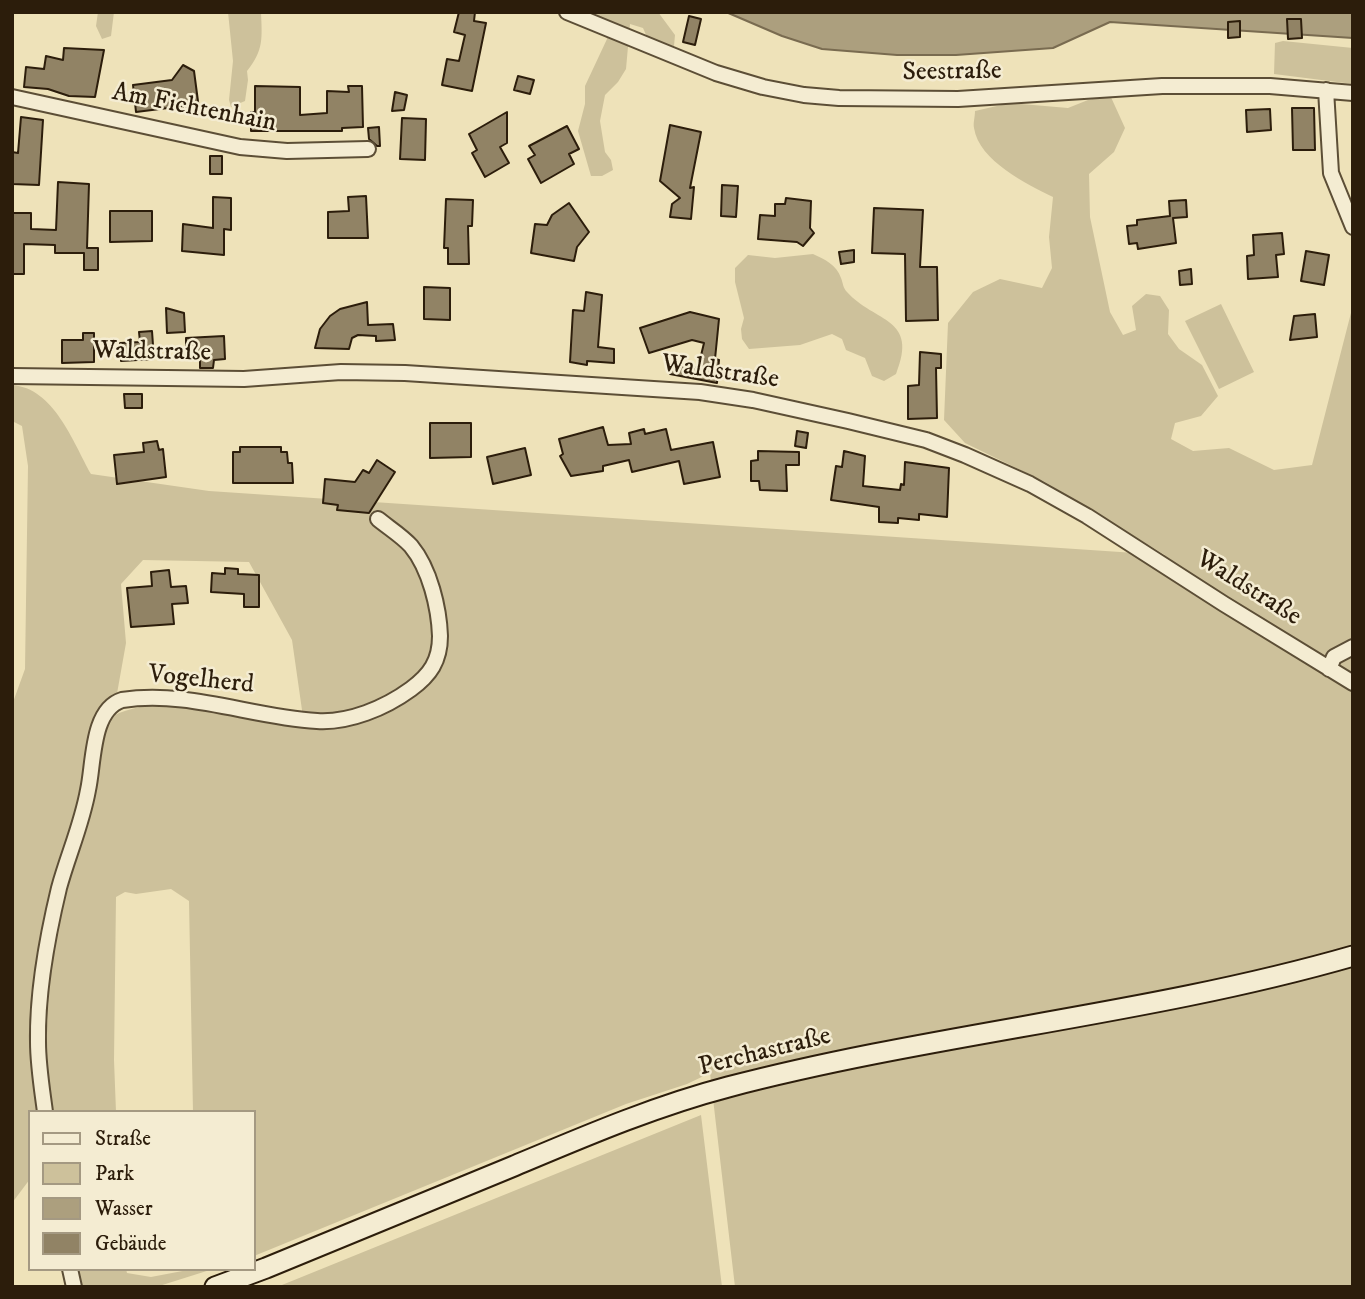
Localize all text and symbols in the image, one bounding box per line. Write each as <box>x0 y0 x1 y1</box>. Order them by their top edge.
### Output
street label: Seestraße <box>902 57 1002 89</box>
street label: Am Fichtenhain <box>109 78 279 140</box>
street label: Waldstraße <box>93 336 211 370</box>
street label: Waldstraße <box>659 349 781 397</box>
street label: Waldstraße <box>1190 544 1306 634</box>
street label: Vogelherd <box>147 660 255 702</box>
street label: Perchastraße <box>696 1022 834 1084</box>
legend <box>28 1110 256 1271</box>
text: Straße <box>95 1126 151 1152</box>
text: Park <box>95 1161 134 1187</box>
text: Wasser <box>95 1196 152 1222</box>
text: Gebäude <box>95 1231 166 1257</box>

